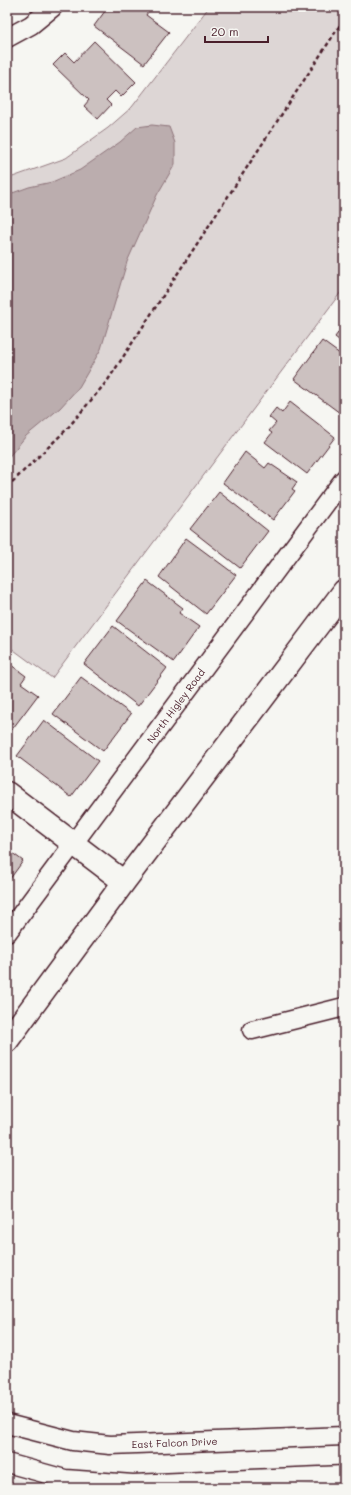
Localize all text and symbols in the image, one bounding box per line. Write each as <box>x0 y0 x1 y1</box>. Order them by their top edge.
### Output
scale bar <box>205 18 268 44</box>
text: 20 m <box>211 23 239 39</box>
street label: North Higley Road <box>143 666 208 746</box>
street label: East Falcon Drive <box>131 1434 218 1451</box>

